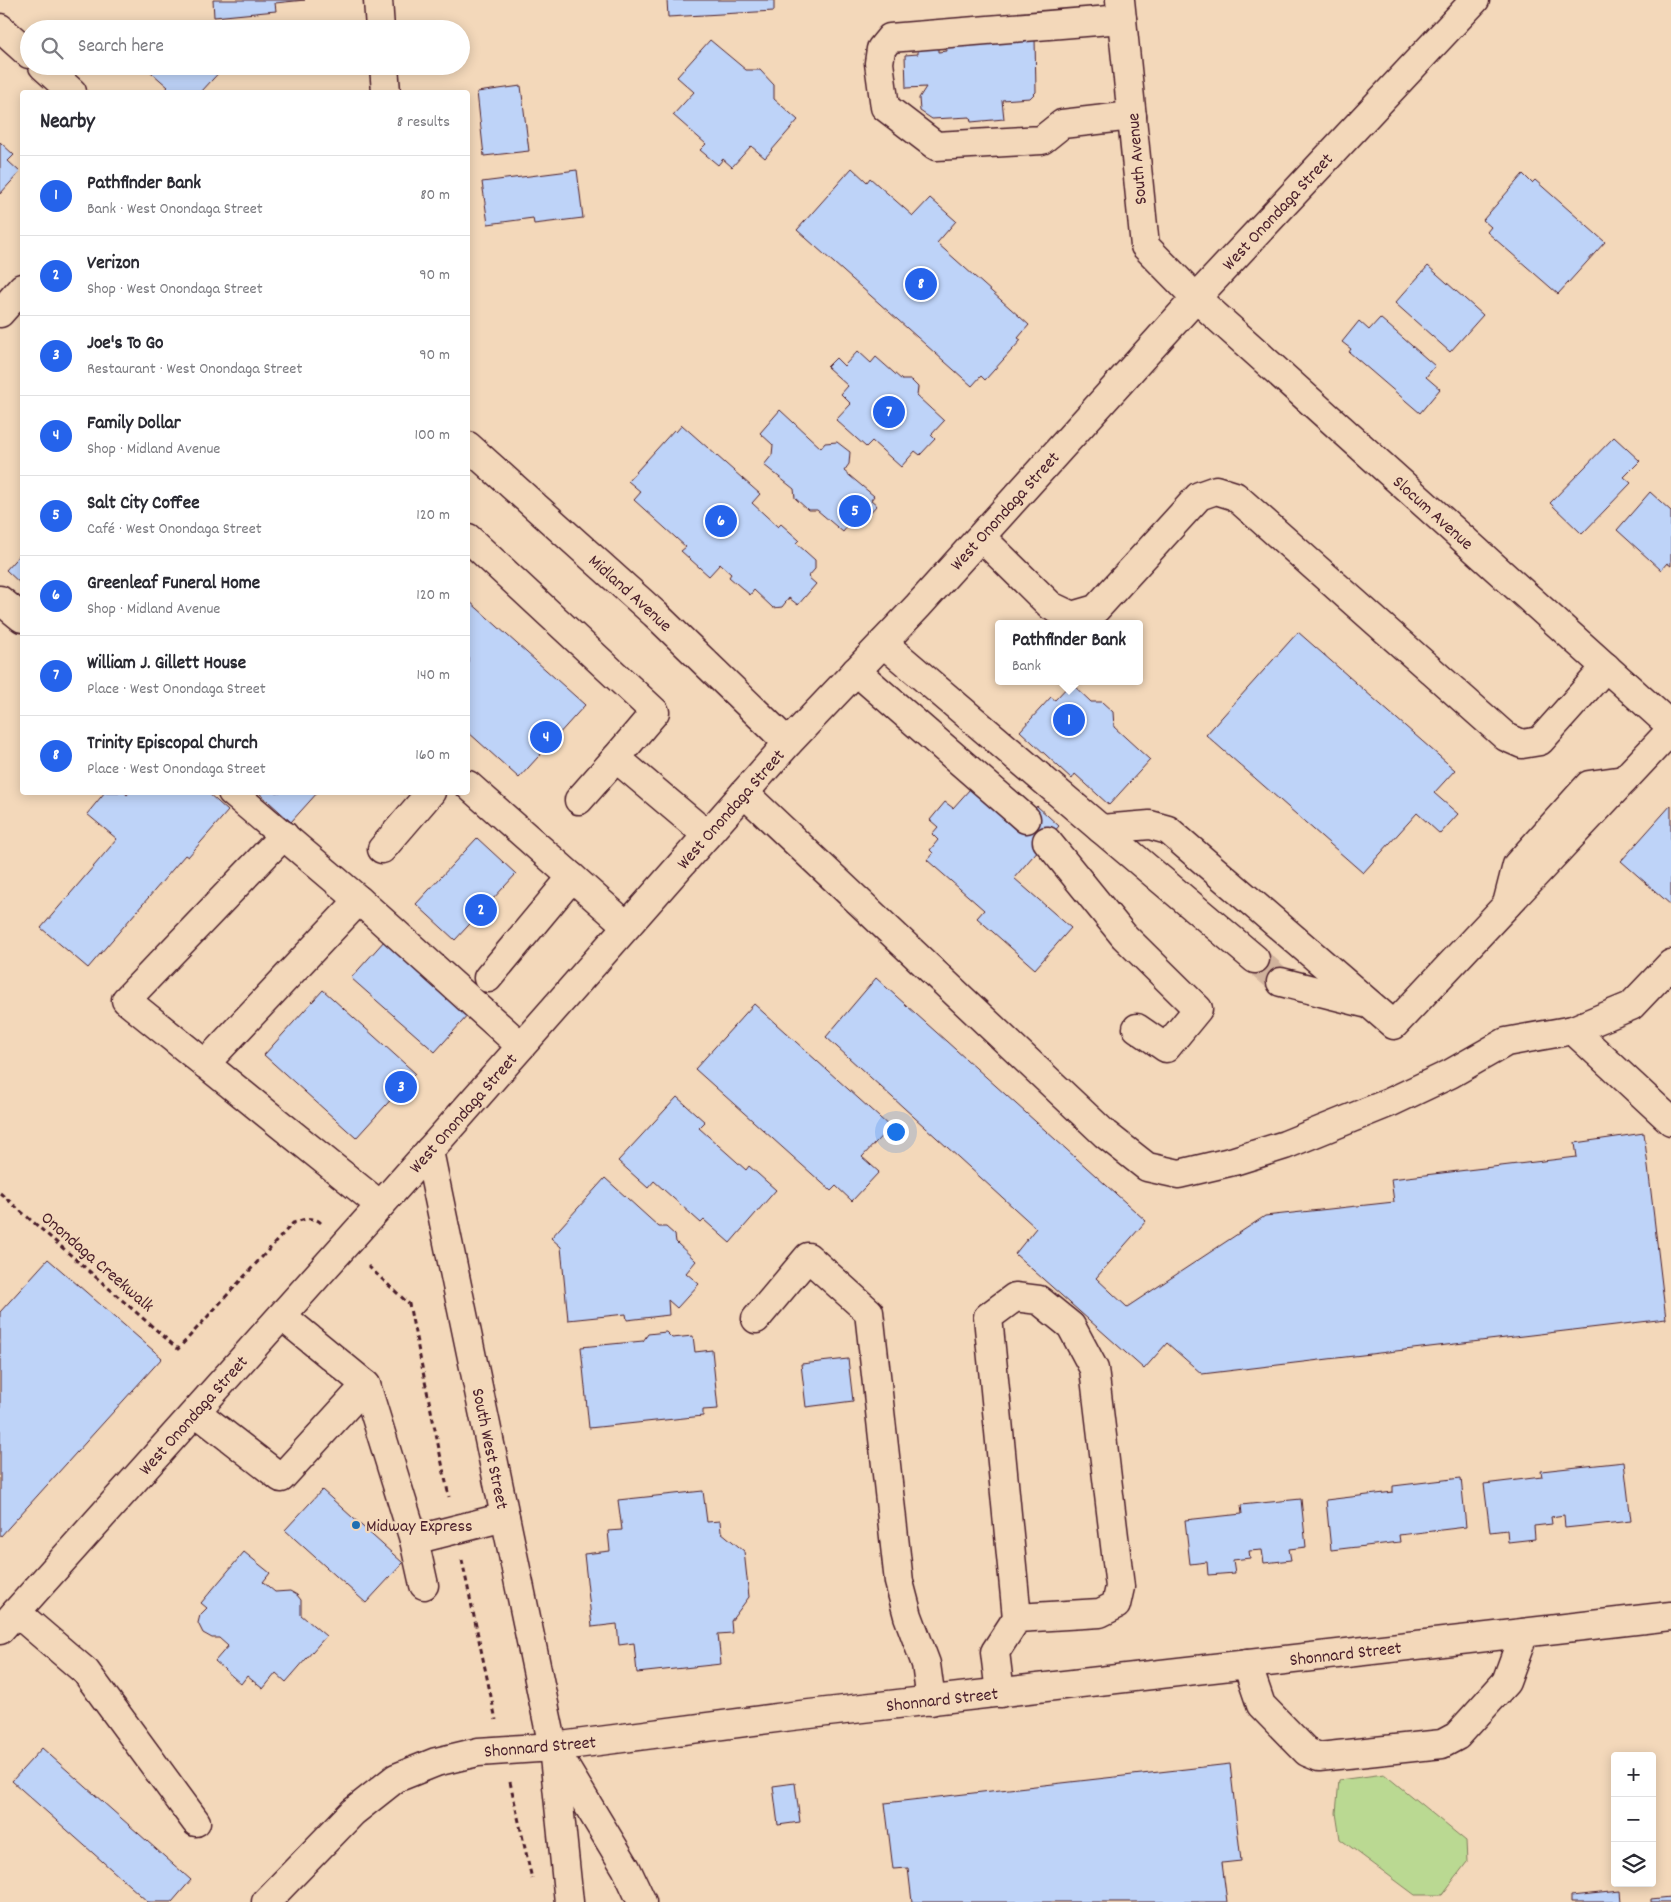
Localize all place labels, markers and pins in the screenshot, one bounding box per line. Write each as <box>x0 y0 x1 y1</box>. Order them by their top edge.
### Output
pin: 8 <box>905 265 937 303</box>
pin: 7 <box>873 393 905 431</box>
pin: 5 <box>839 492 871 530</box>
pin: 6 <box>705 502 737 540</box>
pin: 1 <box>1053 701 1085 739</box>
pin: 4 <box>530 718 562 756</box>
pin: 2 <box>465 891 497 929</box>
pin: 3 <box>385 1068 417 1106</box>
place label: Midway Express <box>366 1515 473 1540</box>
marker: Midway Express <box>350 1519 362 1531</box>

